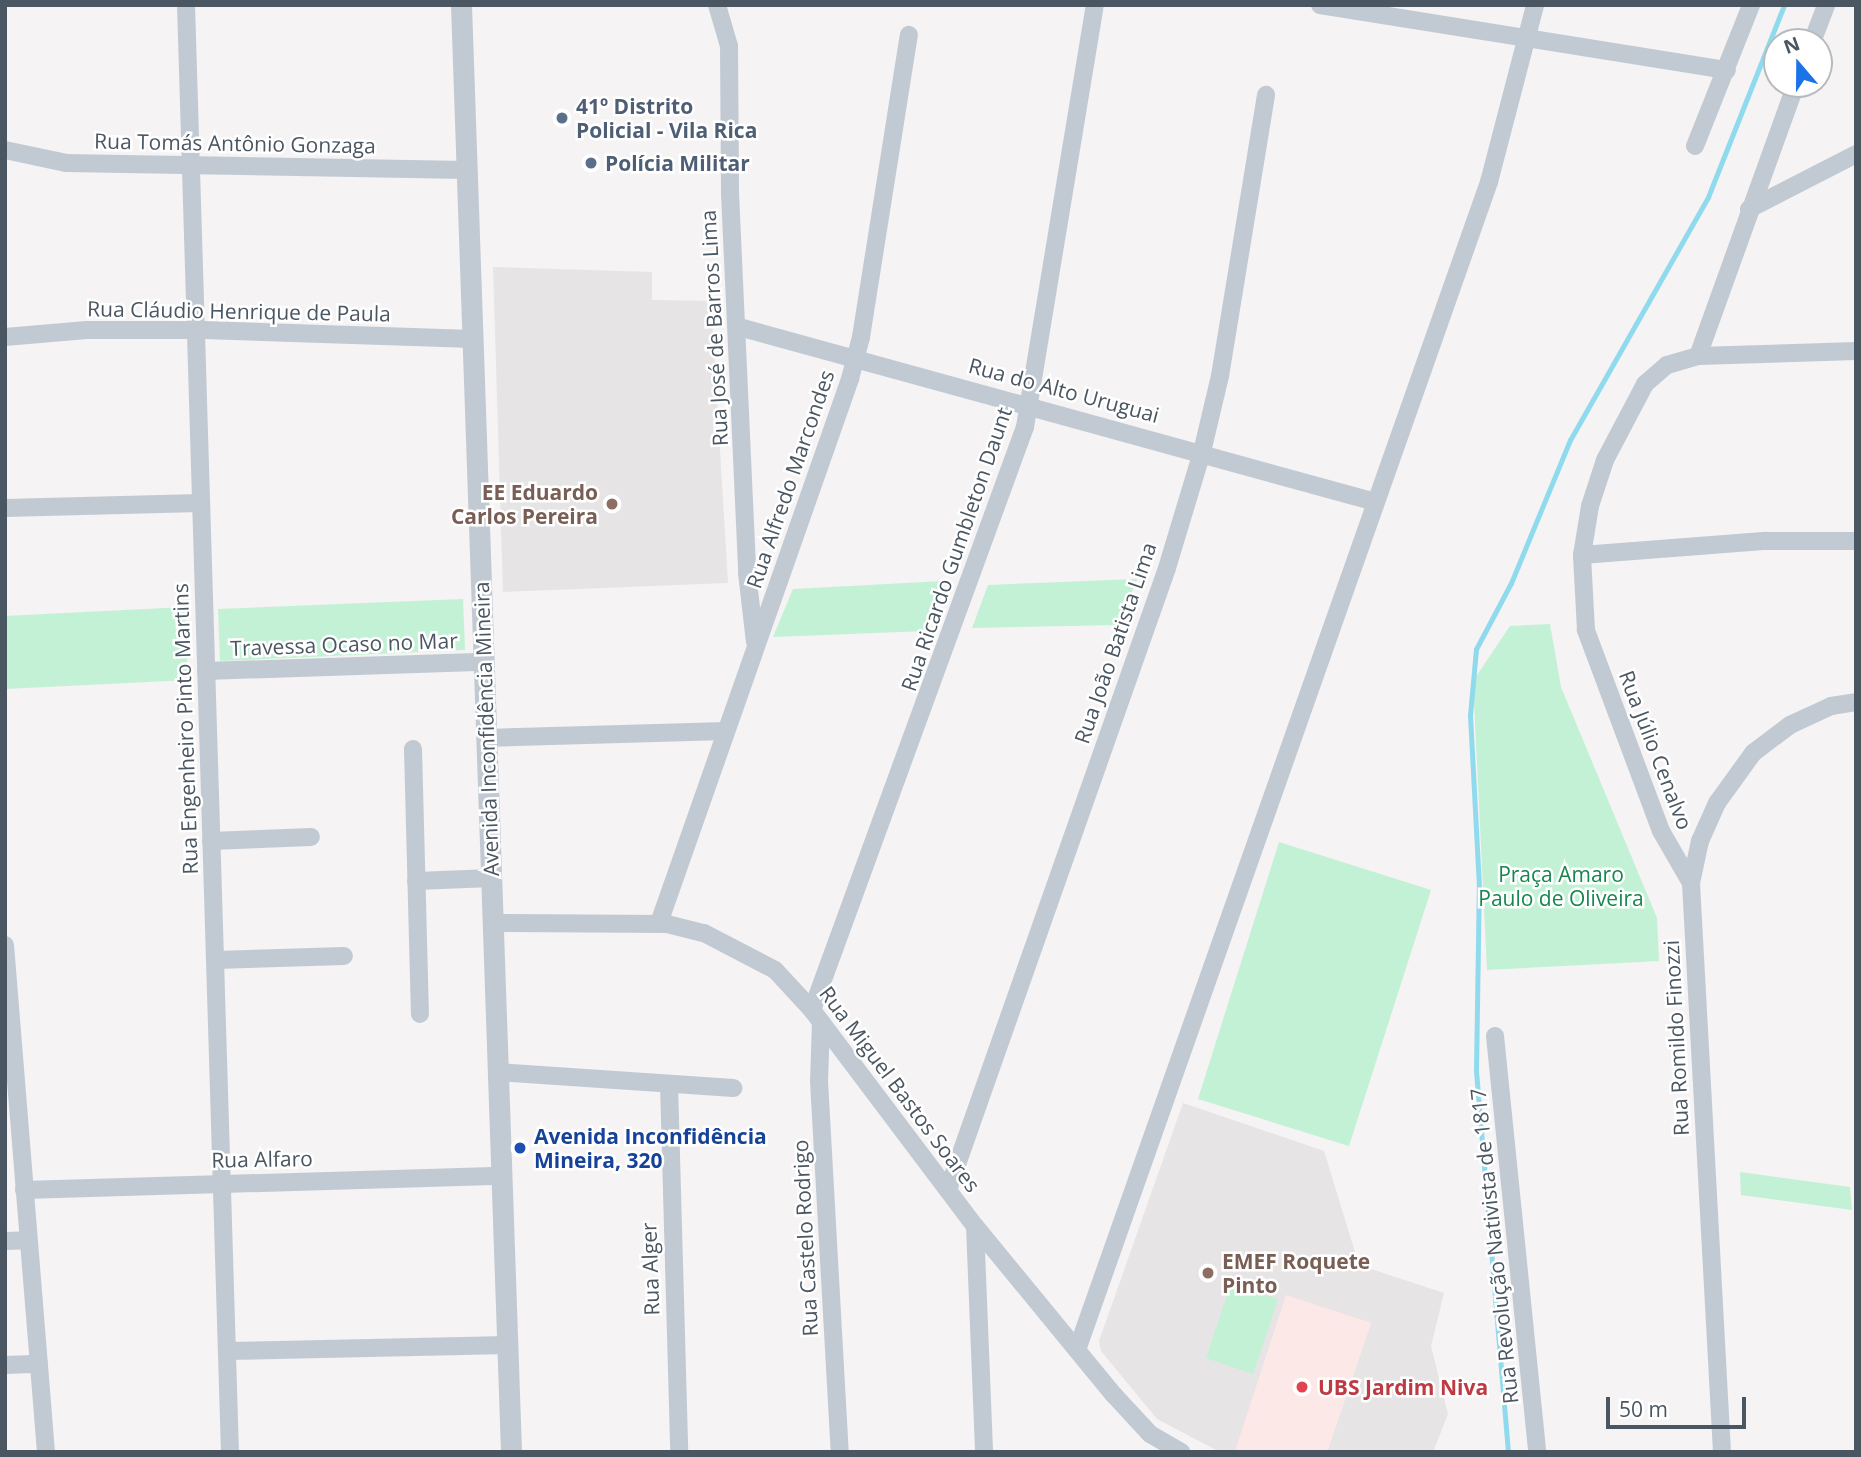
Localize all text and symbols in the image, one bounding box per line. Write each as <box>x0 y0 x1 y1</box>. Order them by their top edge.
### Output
north arrow <box>1763 28 1833 98</box>
text: N <box>1780 30 1803 60</box>
place label: 41º Distrito Policial - Vila Rica <box>576 93 757 143</box>
marker: 41º Distrito Policial - Vila Rica <box>554 110 570 126</box>
street label: Rua Tomás Antônio Gonzaga <box>94 128 376 158</box>
place label: Polícia Militar <box>605 150 750 176</box>
marker: Polícia Militar <box>583 155 599 171</box>
street label: Rua José de Barros Lima <box>695 209 733 447</box>
street label: Rua Cláudio Henrique de Paula <box>87 296 391 326</box>
street label: Rua do Alto Uruguai <box>966 352 1162 428</box>
street label: Rua Alfredo Marcondes <box>741 367 839 591</box>
street label: Rua Ricardo Gumbleton Daunt <box>895 404 1017 694</box>
place label: EE Eduardo Carlos Pereira <box>451 479 598 529</box>
marker: EE Eduardo Carlos Pereira <box>604 496 620 512</box>
street label: Rua João Batista Lima <box>1069 539 1161 747</box>
street label: Avenida Inconfidência Mineira <box>468 581 504 877</box>
street label: Rua Engenheiro Pinto Martins <box>167 583 203 875</box>
street label: Travessa Ocaso no Mar <box>230 627 458 661</box>
street label: Rua Júlio Cenalvo <box>1614 667 1698 833</box>
park label: Praça Amaro Paulo de Oliveira <box>1478 861 1644 911</box>
street label: Rua Romildo Finozzi <box>1658 939 1694 1137</box>
street label: Rua Miguel Bastos Soares <box>814 981 986 1197</box>
street label: Rua Revolução Nativista de 1817 <box>1465 1087 1523 1405</box>
place label: Avenida Inconfidência Mineira, 320 <box>534 1123 767 1173</box>
street label: Rua Castelo Rodrigo <box>787 1139 823 1337</box>
marker: Avenida Inconfidência Mineira, 320 <box>512 1140 528 1156</box>
street label: Rua Alfaro <box>211 1146 313 1172</box>
street label: Rua Alger <box>636 1222 664 1316</box>
place label: EMEF Roquete Pinto <box>1222 1248 1370 1298</box>
marker: EMEF Roquete Pinto <box>1200 1265 1216 1281</box>
place label: UBS Jardim Niva <box>1318 1374 1488 1400</box>
marker: UBS Jardim Niva <box>1292 1377 1312 1397</box>
scale bar <box>1609 1384 1749 1428</box>
text: 50 m <box>1619 1395 1668 1423</box>

